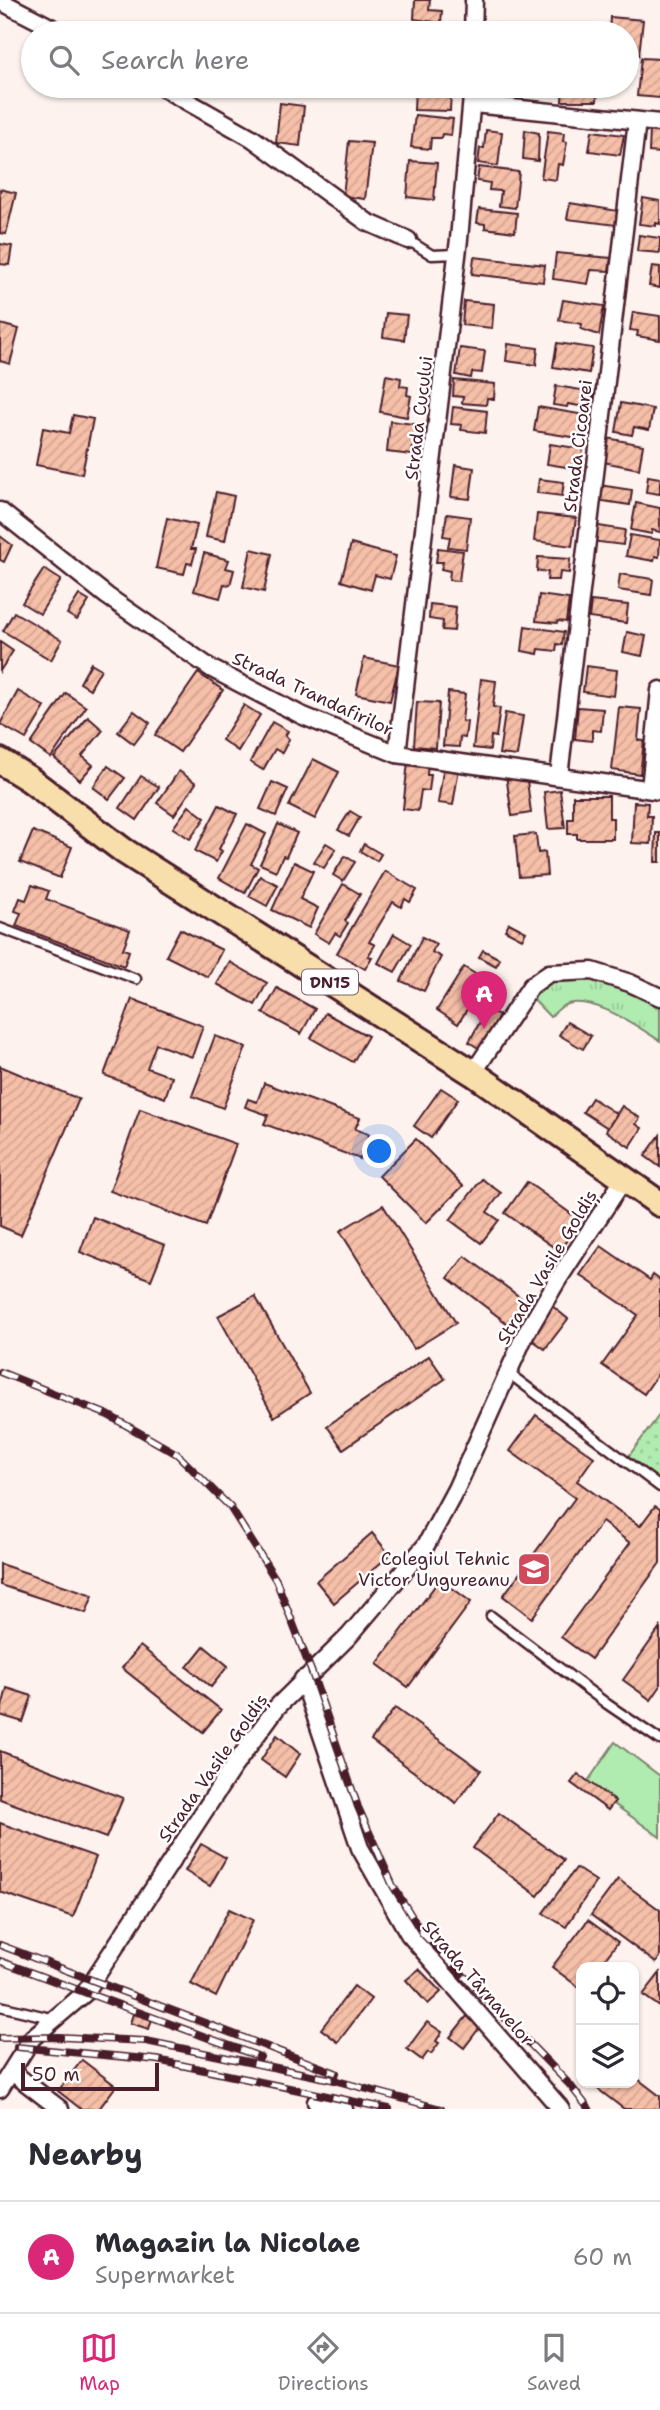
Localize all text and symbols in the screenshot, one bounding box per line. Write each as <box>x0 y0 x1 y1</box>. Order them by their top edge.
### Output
search box <box>21 21 639 98</box>
icon: search <box>45 41 83 79</box>
text: Search here <box>101 42 250 77</box>
street label: Strada Cucului <box>399 354 439 482</box>
street label: Strada Cicoarei <box>558 378 598 514</box>
street label: Strada Trandafirilor <box>229 646 397 742</box>
road number: DN15 <box>302 970 358 994</box>
pin: A <box>461 971 507 1029</box>
your location <box>362 1134 396 1168</box>
street label: Strada Vasile Goldiș <box>491 1185 603 1349</box>
place label: Colegiul Tehnic Victor Ungureanu <box>358 1547 510 1592</box>
school or university icon: Colegiul Tehnic Victor Ungureanu <box>515 1550 553 1588</box>
street label: Strada Vasile Goldiș <box>153 1689 273 1847</box>
street label: Strada Târnavelor <box>417 1915 539 2051</box>
map controls <box>576 1962 639 2088</box>
button: locate <box>576 1962 639 2025</box>
button: layers <box>576 2025 639 2088</box>
scale bar <box>21 2060 159 2092</box>
text: 50 m <box>32 2062 80 2087</box>
text: Nearby <box>28 2134 143 2175</box>
text: Magazin la Nicolae <box>95 2225 361 2260</box>
text: A <box>42 2242 60 2272</box>
text: 60 m <box>573 2242 632 2272</box>
text: Supermarket <box>95 2260 235 2290</box>
tab: Map <box>79 2329 120 2396</box>
tab: Directions <box>278 2329 369 2396</box>
tab: Saved <box>527 2329 581 2396</box>

